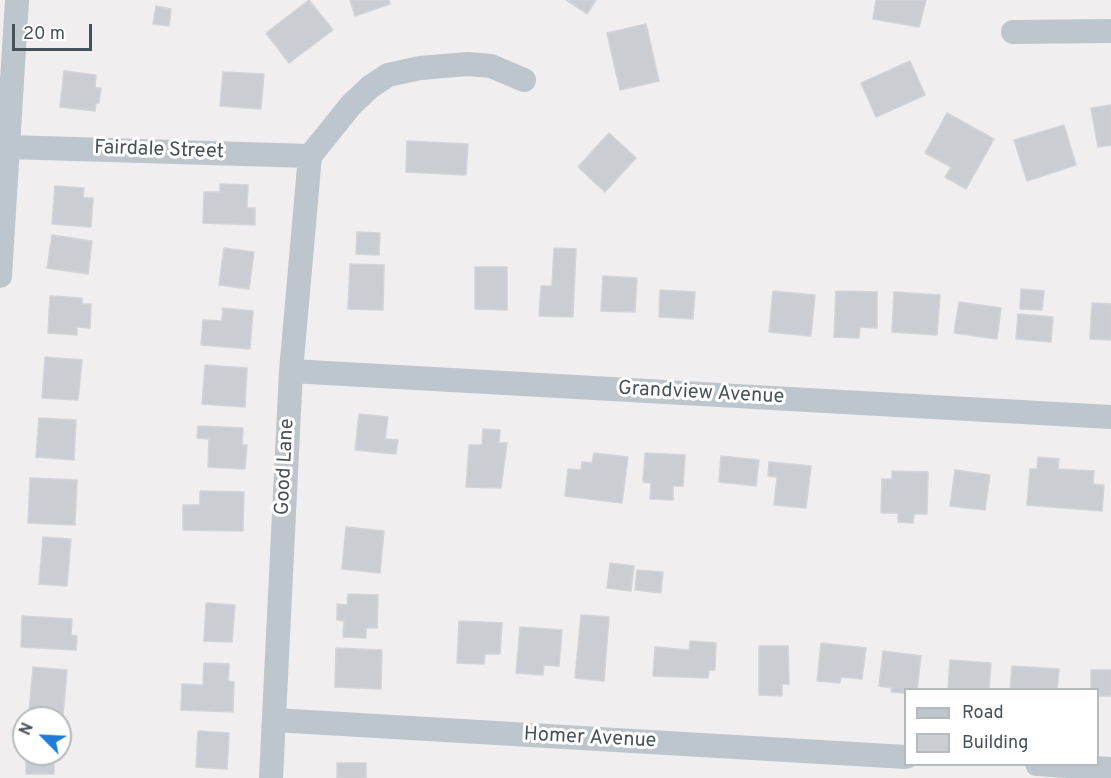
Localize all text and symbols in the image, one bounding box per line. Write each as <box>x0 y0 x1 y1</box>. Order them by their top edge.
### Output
scale bar <box>15 12 94 50</box>
text: 20 m <box>23 23 65 46</box>
street label: Fairdale Street <box>94 137 224 165</box>
street label: Grandview Avenue <box>617 378 785 410</box>
street label: Good Lane <box>271 418 301 516</box>
legend <box>904 688 1099 766</box>
text: Road <box>962 702 1004 725</box>
north arrow <box>12 706 72 766</box>
text: N <box>16 720 39 739</box>
street label: Homer Avenue <box>523 724 657 754</box>
text: Building <box>962 732 1028 755</box>

